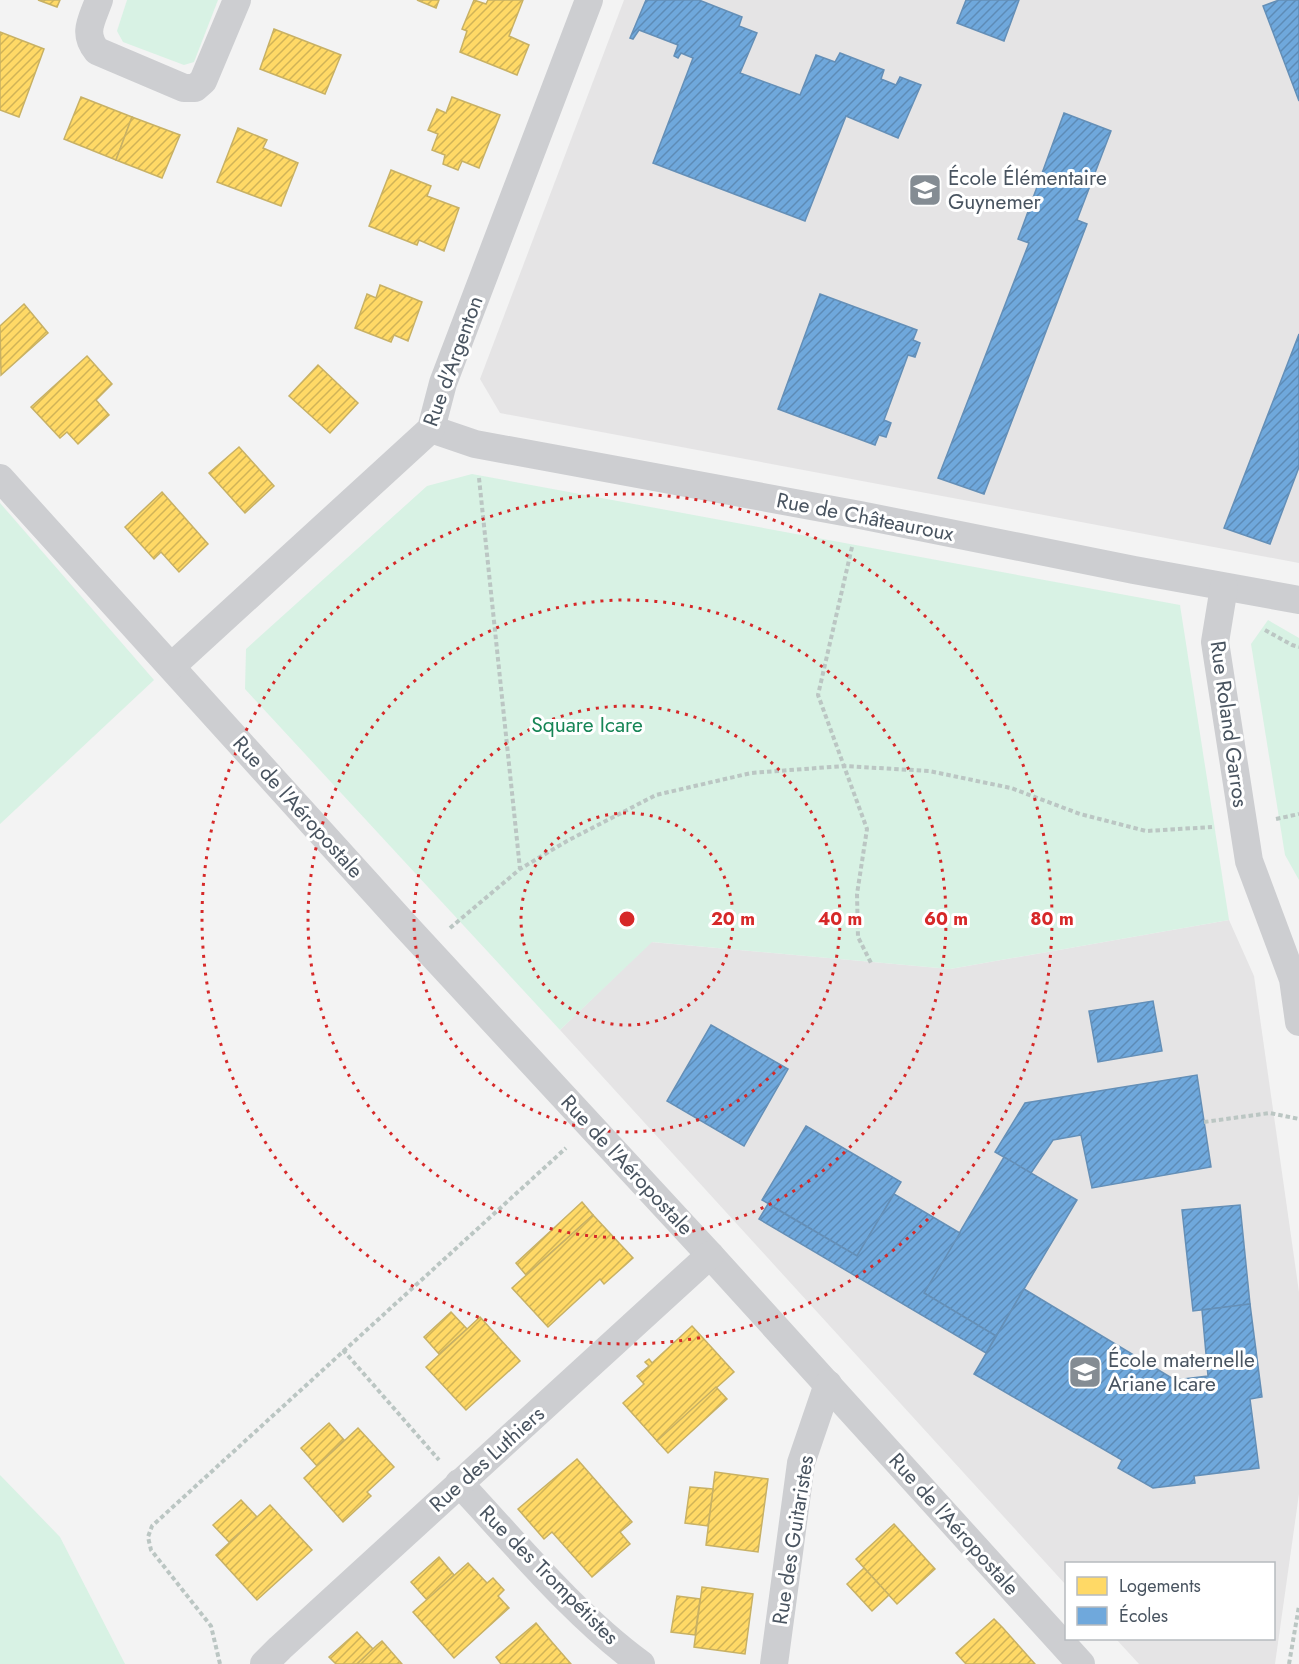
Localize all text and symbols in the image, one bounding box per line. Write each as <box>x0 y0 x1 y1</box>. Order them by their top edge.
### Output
place label: École Élémentaire Guynemer <box>948 163 1107 217</box>
school or university icon: École Élémentaire Guynemer <box>907 172 943 208</box>
street label: Rue d'Argenton <box>416 292 490 430</box>
street label: Rue de Châteauroux <box>774 485 956 549</box>
street label: Rue Roland Garros <box>1202 639 1256 809</box>
park label: Square Icare <box>531 710 643 740</box>
street label: Rue de l'Aéropostale <box>226 729 370 885</box>
text: 20 m <box>711 906 755 932</box>
text: 40 m <box>818 906 862 932</box>
text: 60 m <box>924 906 968 932</box>
text: 80 m <box>1030 906 1074 932</box>
centre of rings <box>617 909 637 929</box>
street label: Rue de l'Aéropostale <box>554 1088 700 1242</box>
place label: École maternelle Ariane Icare <box>1108 1345 1255 1399</box>
school or university icon: École maternelle Ariane Icare <box>1067 1354 1103 1390</box>
street label: Rue des Luthiers <box>423 1399 551 1519</box>
street label: Rue de l'Aéropostale <box>882 1446 1026 1602</box>
street label: Rue des Guitaristes <box>765 1453 821 1627</box>
street label: Rue des Trompétistes <box>473 1499 625 1651</box>
legend <box>1065 1562 1275 1640</box>
text: Logements <box>1119 1573 1201 1599</box>
text: Écoles <box>1119 1603 1168 1629</box>

